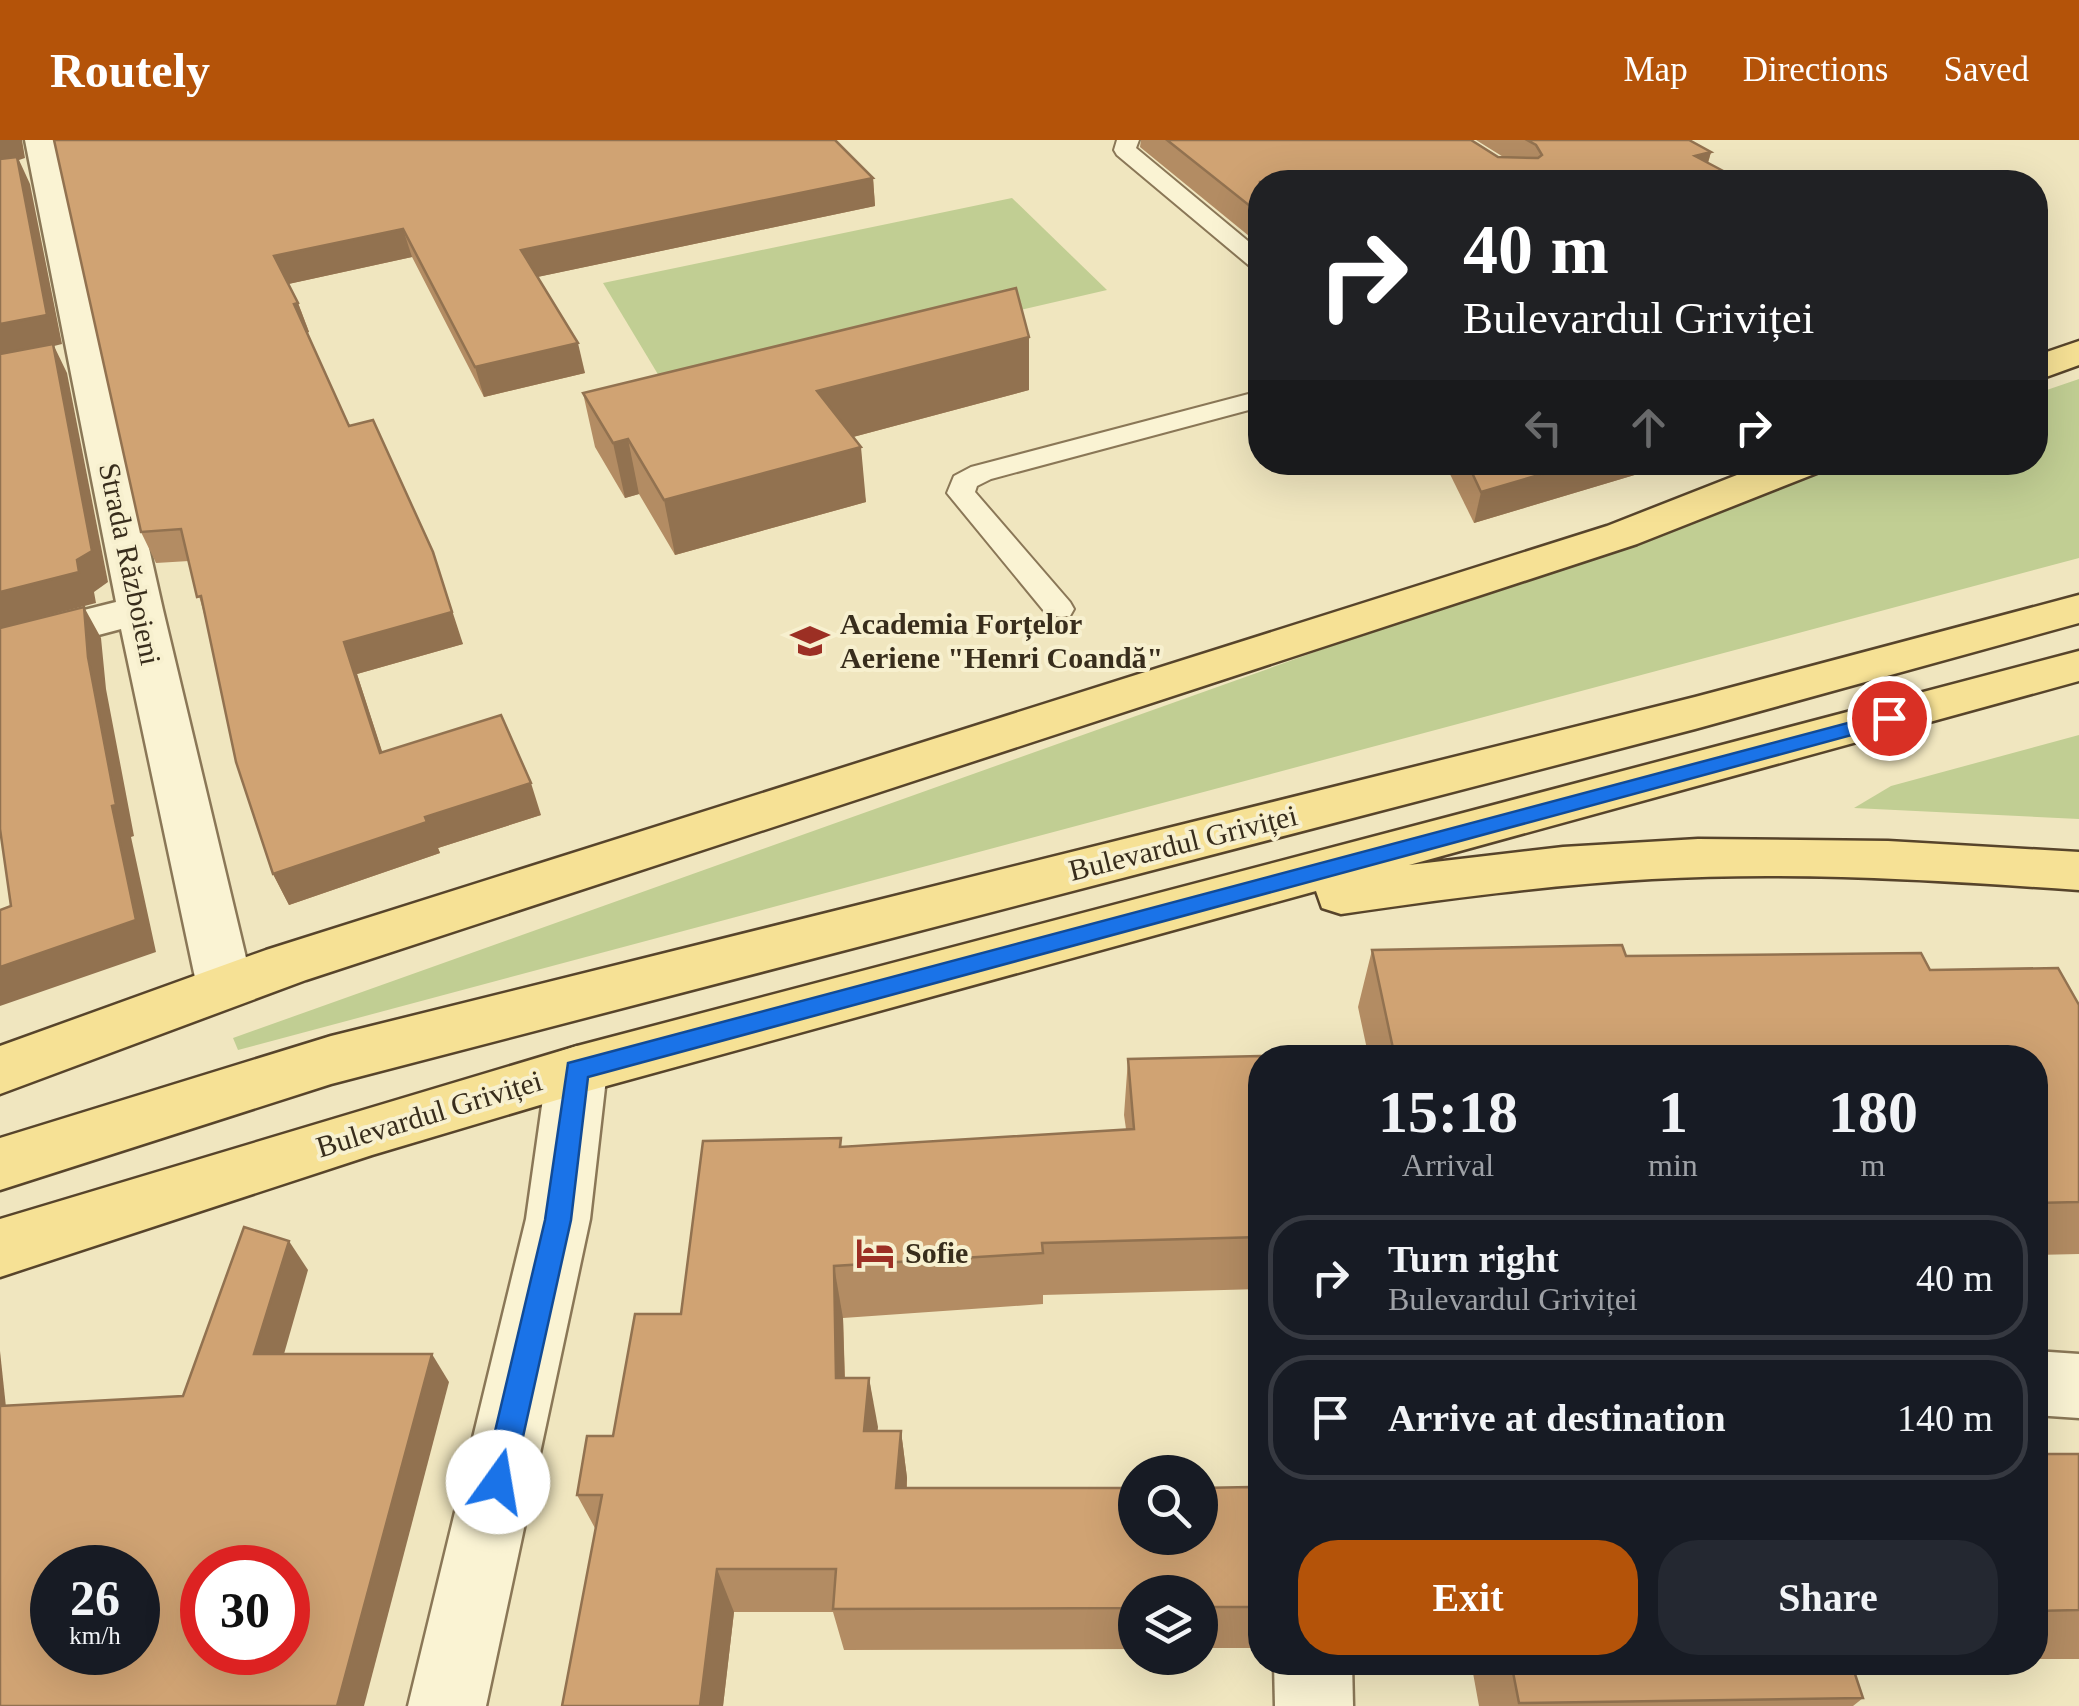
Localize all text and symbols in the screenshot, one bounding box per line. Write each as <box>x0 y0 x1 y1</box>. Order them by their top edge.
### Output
text: Routely <box>50 44 210 97</box>
text: Map <box>1624 50 1688 89</box>
text: Directions <box>1743 50 1888 89</box>
text: Saved <box>1943 50 2029 89</box>
icon: right <box>1298 210 1428 340</box>
text: 40 m <box>1463 211 1609 288</box>
text: Bulevardul Griviței <box>1463 293 1814 343</box>
icon: left <box>1516 400 1571 455</box>
icon: ahead <box>1621 400 1676 455</box>
icon: right <box>1726 400 1781 455</box>
street label: Strada Războieni <box>93 460 168 668</box>
place label: Academia Forțelor Aeriene "Henri Coandă" <box>840 607 1163 674</box>
school or university icon: Academia Forțelor Aeriene "Henri Coandă" <box>789 620 831 662</box>
pin <box>1847 676 1932 761</box>
icon: arrive <box>1862 691 1917 746</box>
street label: Bulevardul Griviței <box>1065 798 1300 887</box>
street label: Bulevardul Griviței <box>312 1064 546 1164</box>
text: 15:18 <box>1378 1079 1518 1145</box>
text: 1 <box>1658 1079 1688 1145</box>
text: 180 <box>1828 1079 1918 1145</box>
text: Arrival <box>1402 1147 1494 1183</box>
text: min <box>1648 1147 1698 1183</box>
text: m <box>1860 1147 1885 1183</box>
hotel icon: Sofie <box>854 1232 896 1274</box>
place label: Sofie <box>905 1236 968 1269</box>
text: Turn right <box>1388 1238 1559 1280</box>
icon: right <box>1303 1250 1358 1305</box>
text: 40 m <box>1916 1257 1993 1299</box>
text: Bulevardul Griviței <box>1388 1281 1638 1317</box>
icon: arrive <box>1303 1390 1358 1445</box>
text: Arrive at destination <box>1388 1397 1726 1439</box>
text: 140 m <box>1897 1397 1993 1439</box>
position arrow <box>446 1430 550 1534</box>
map controls <box>1118 1455 1218 1675</box>
button: search <box>1118 1455 1218 1555</box>
button: Exit <box>1298 1540 1638 1655</box>
button: Share <box>1658 1540 1998 1655</box>
speed limit sign: 30 <box>180 1545 310 1675</box>
text: 26 <box>70 1570 120 1626</box>
button: layers <box>1118 1575 1218 1675</box>
text: km/h <box>69 1622 121 1649</box>

